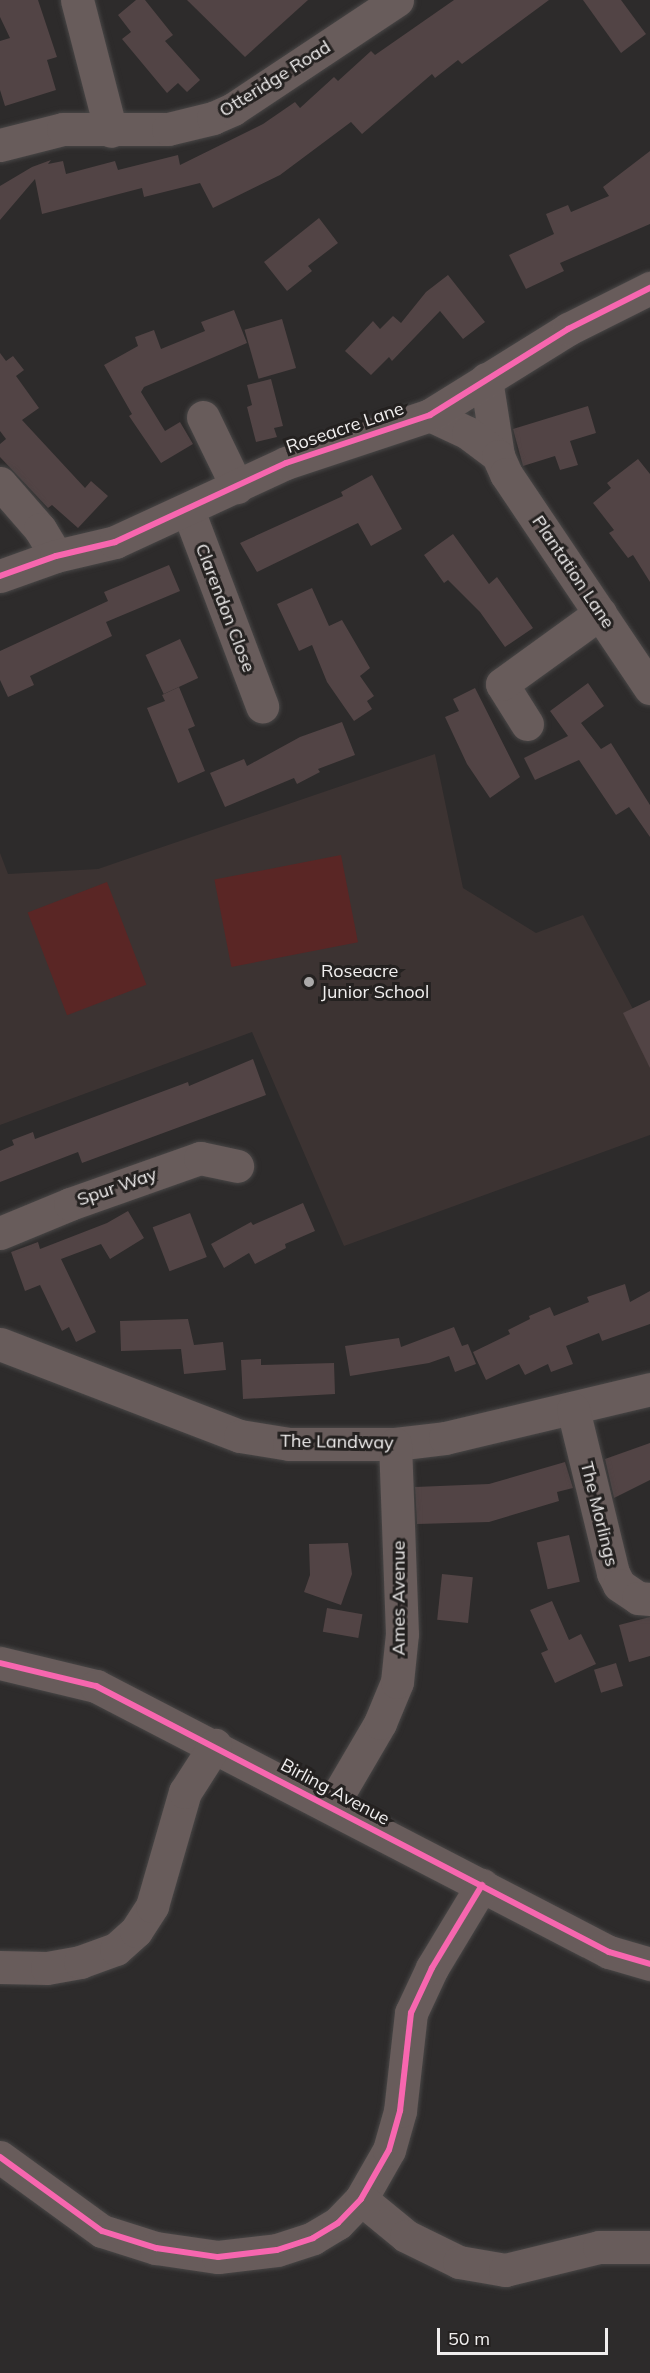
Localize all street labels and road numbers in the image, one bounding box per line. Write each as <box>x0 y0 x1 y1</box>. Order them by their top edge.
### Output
street label: Otteridge Road <box>215 36 335 122</box>
street label: Roseacre Lane <box>283 398 407 458</box>
street label: Plantation Lane <box>527 511 619 633</box>
street label: Clarendon Close <box>191 541 259 675</box>
street label: Spur Way <box>74 1163 160 1211</box>
street label: The Landway <box>280 1430 394 1454</box>
street label: The Morlings <box>576 1459 622 1569</box>
street label: Ames Avenue <box>388 1540 410 1656</box>
street label: Birling Avenue <box>277 1754 393 1830</box>

